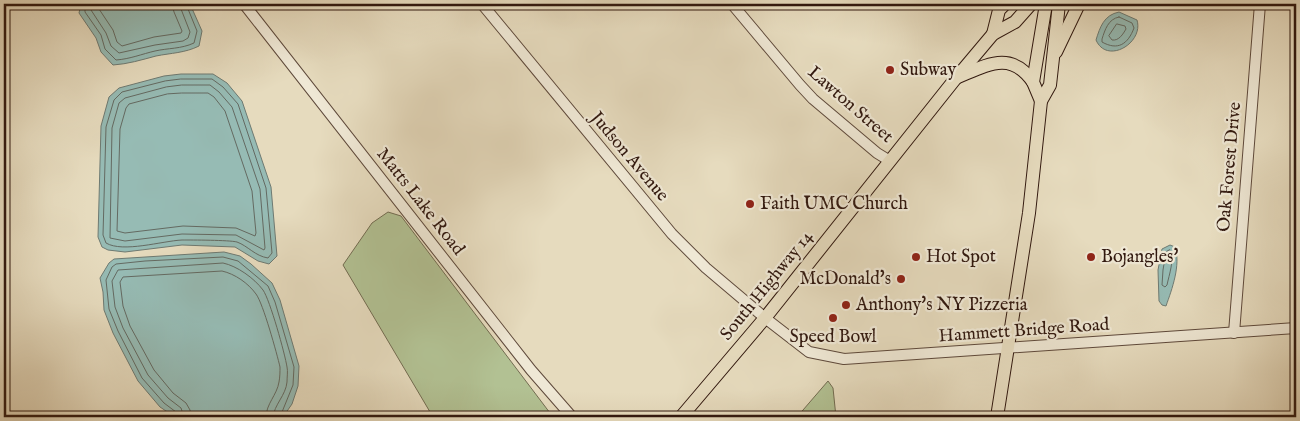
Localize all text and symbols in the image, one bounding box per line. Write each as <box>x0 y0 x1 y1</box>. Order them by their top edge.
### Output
place label: Subway <box>900 59 956 82</box>
street label: Lawton Street <box>802 61 898 149</box>
marker: Subway <box>884 64 896 76</box>
street label: Oak Forest Drive <box>1213 101 1247 233</box>
street label: Judson Avenue <box>583 106 673 207</box>
street label: Matts Lake Road <box>371 144 469 261</box>
place label: Faith UMC Church <box>760 193 908 216</box>
marker: Faith UMC Church <box>744 198 756 210</box>
street label: South Highway 14 <box>716 226 819 346</box>
place label: Hot Spot <box>926 246 996 269</box>
place label: Bojangles' <box>1101 246 1178 269</box>
marker: Hot Spot <box>910 251 922 263</box>
marker: Bojangles' <box>1085 251 1097 263</box>
place label: McDonald's <box>799 268 891 291</box>
marker: McDonald's <box>895 273 907 285</box>
place label: Anthony's NY Pizzeria <box>855 294 1028 317</box>
marker: Anthony's NY Pizzeria <box>840 299 852 311</box>
marker: Speed Bowl <box>827 312 839 324</box>
street label: Hammett Bridge Road <box>938 314 1111 348</box>
place label: Speed Bowl <box>789 326 877 349</box>

